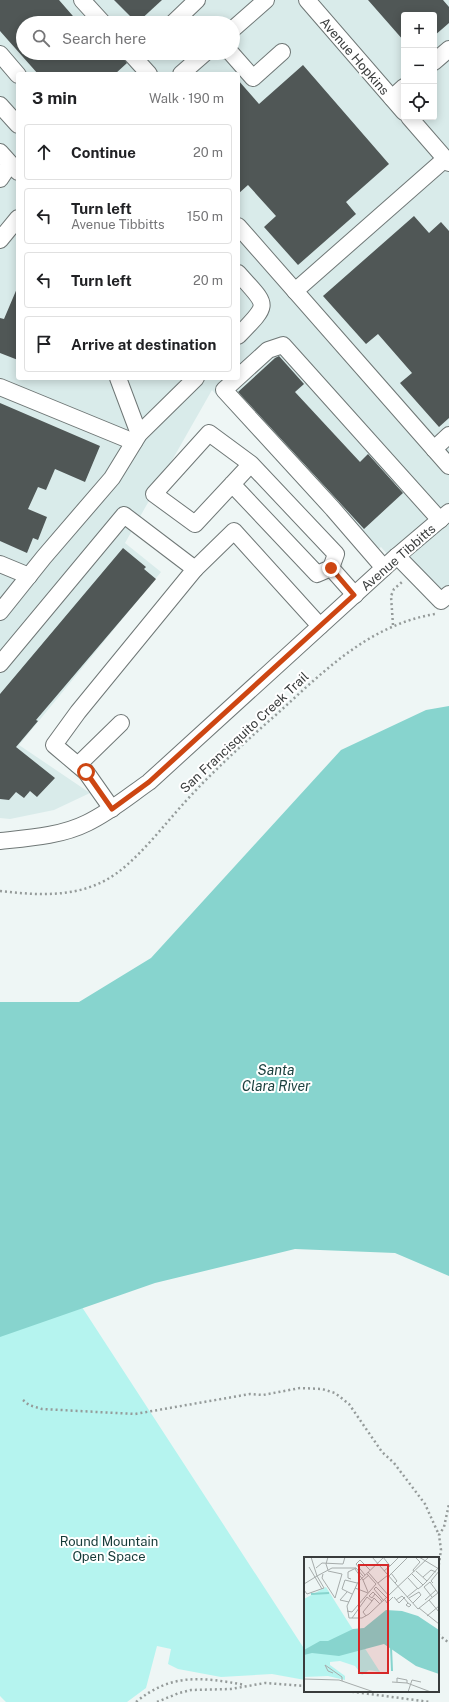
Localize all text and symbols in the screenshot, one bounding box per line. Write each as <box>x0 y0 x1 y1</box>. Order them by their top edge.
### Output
map controls <box>401 12 437 120</box>
button: + <box>401 12 437 48</box>
street label: Avenue Hopkins <box>317 15 392 98</box>
search box <box>16 16 240 60</box>
icon: search <box>30 27 52 49</box>
text: Search here <box>62 30 146 47</box>
button: − <box>401 48 437 84</box>
button: locate <box>401 84 437 120</box>
text: 3 min <box>32 88 77 108</box>
text: Walk · 190 m <box>149 91 224 106</box>
icon: ahead <box>33 141 55 163</box>
text: Continue <box>71 144 136 161</box>
text: 20 m <box>193 145 223 160</box>
text: Turn left <box>71 200 132 217</box>
icon: left <box>33 205 55 227</box>
text: 150 m <box>187 209 223 224</box>
text: Avenue Tibbitts <box>71 217 165 232</box>
icon: left <box>33 269 55 291</box>
text: Turn left <box>71 272 132 289</box>
text: 20 m <box>193 273 223 288</box>
icon: arrive <box>33 333 55 355</box>
text: Arrive at destination <box>71 336 216 353</box>
street label: Avenue Tibbitts <box>358 521 439 594</box>
route end <box>322 559 340 577</box>
street label: San Francisquito Creek Trail <box>177 669 312 796</box>
route start <box>77 763 95 781</box>
water label: Santa Clara River <box>242 1062 311 1094</box>
park label: Round Mountain Open Space <box>60 1534 158 1564</box>
inset map <box>304 1557 439 1692</box>

